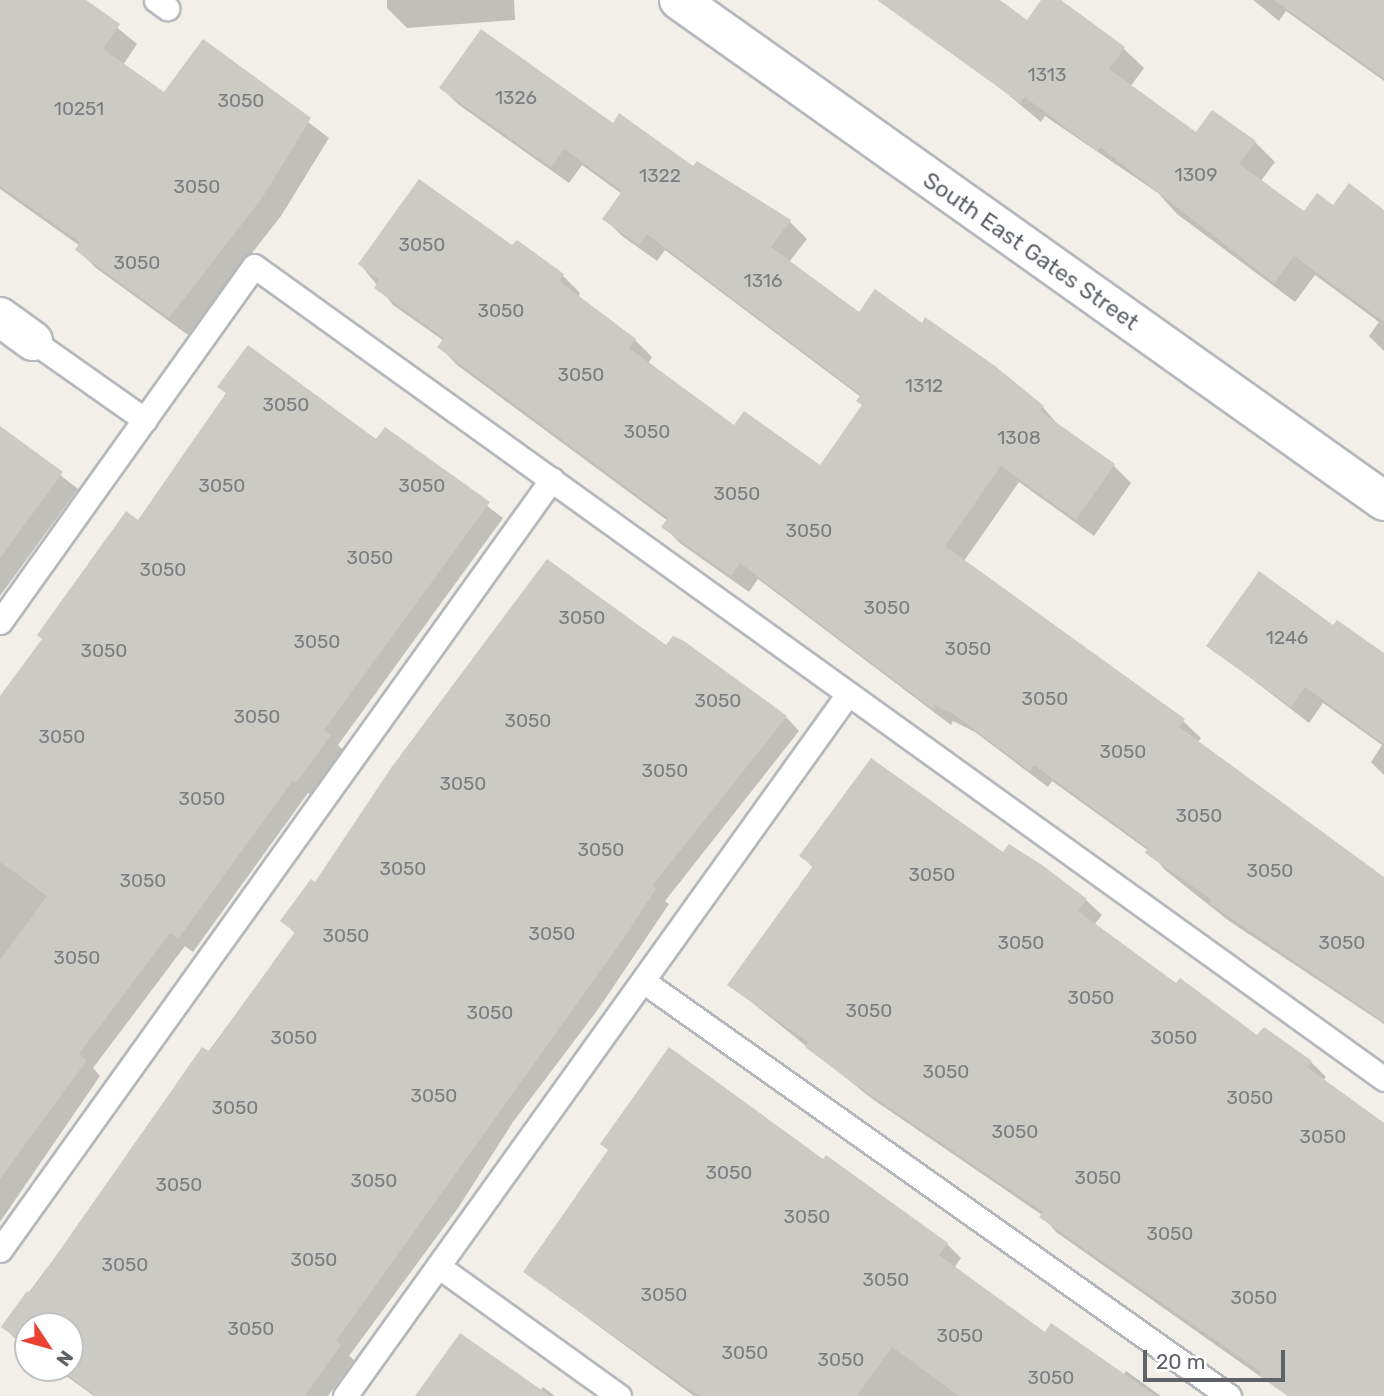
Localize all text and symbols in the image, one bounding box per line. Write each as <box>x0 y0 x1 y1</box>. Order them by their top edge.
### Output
house number: 1313 <box>1028 64 1066 86</box>
house number: 1326 <box>495 87 537 109</box>
house number: 3050 <box>218 90 264 112</box>
house number: 10251 <box>54 98 104 120</box>
house number: 1309 <box>1175 164 1217 186</box>
house number: 1322 <box>639 165 681 187</box>
street label: South East Gates Street <box>918 166 1144 336</box>
house number: 3050 <box>174 176 220 198</box>
house number: 3050 <box>399 234 445 256</box>
house number: 3050 <box>114 252 160 274</box>
house number: 1316 <box>744 270 782 292</box>
house number: 3050 <box>478 300 524 322</box>
house number: 3050 <box>558 364 604 386</box>
house number: 1312 <box>905 375 943 397</box>
house number: 3050 <box>263 394 309 416</box>
house number: 3050 <box>624 421 670 443</box>
house number: 1308 <box>997 427 1041 449</box>
house number: 3050 <box>199 475 245 497</box>
house number: 3050 <box>399 475 445 497</box>
house number: 3050 <box>714 483 760 505</box>
house number: 3050 <box>786 520 832 542</box>
house number: 3050 <box>347 547 393 569</box>
house number: 3050 <box>140 559 186 581</box>
house number: 3050 <box>864 597 910 619</box>
house number: 3050 <box>559 607 605 629</box>
house number: 1246 <box>1266 627 1308 649</box>
house number: 3050 <box>294 631 340 653</box>
house number: 3050 <box>945 638 991 660</box>
house number: 3050 <box>81 640 127 662</box>
house number: 3050 <box>1022 688 1068 710</box>
house number: 3050 <box>695 690 741 712</box>
house number: 3050 <box>234 706 280 728</box>
house number: 3050 <box>505 710 551 732</box>
house number: 3050 <box>39 726 85 748</box>
house number: 3050 <box>1100 741 1146 763</box>
house number: 3050 <box>642 760 688 782</box>
house number: 3050 <box>440 773 486 795</box>
house number: 3050 <box>179 788 225 810</box>
house number: 3050 <box>1176 805 1222 827</box>
house number: 3050 <box>578 839 624 861</box>
house number: 3050 <box>380 858 426 880</box>
house number: 3050 <box>1247 860 1293 882</box>
house number: 3050 <box>909 864 955 886</box>
house number: 3050 <box>120 870 166 892</box>
house number: 3050 <box>529 923 575 945</box>
house number: 3050 <box>323 925 369 947</box>
house number: 3050 <box>998 932 1044 954</box>
house number: 3050 <box>1319 932 1365 954</box>
house number: 3050 <box>54 947 100 969</box>
house number: 3050 <box>1068 987 1114 1009</box>
house number: 3050 <box>846 1000 892 1022</box>
house number: 3050 <box>467 1002 513 1024</box>
house number: 3050 <box>271 1027 317 1049</box>
house number: 3050 <box>1151 1027 1197 1049</box>
house number: 3050 <box>923 1061 969 1083</box>
house number: 3050 <box>411 1085 457 1107</box>
house number: 3050 <box>1227 1087 1273 1109</box>
house number: 3050 <box>212 1097 258 1119</box>
house number: 3050 <box>992 1121 1038 1143</box>
house number: 3050 <box>1300 1126 1346 1148</box>
house number: 3050 <box>706 1162 752 1184</box>
house number: 3050 <box>1075 1167 1121 1189</box>
house number: 3050 <box>351 1170 397 1192</box>
house number: 3050 <box>156 1174 202 1196</box>
house number: 3050 <box>784 1206 830 1228</box>
house number: 3050 <box>1147 1223 1193 1245</box>
house number: 3050 <box>291 1249 337 1271</box>
house number: 3050 <box>102 1254 148 1276</box>
house number: 3050 <box>863 1269 909 1291</box>
house number: 3050 <box>641 1284 687 1306</box>
house number: 3050 <box>1231 1287 1277 1309</box>
north arrow <box>14 1312 84 1382</box>
house number: 3050 <box>228 1318 274 1340</box>
house number: 3050 <box>937 1325 983 1347</box>
scale bar <box>1146 1336 1288 1380</box>
house number: 3050 <box>722 1342 768 1364</box>
text: N <box>51 1346 78 1371</box>
house number: 3050 <box>818 1349 864 1371</box>
text: 20 m <box>1156 1349 1205 1374</box>
house number: 3050 <box>1028 1367 1074 1389</box>

